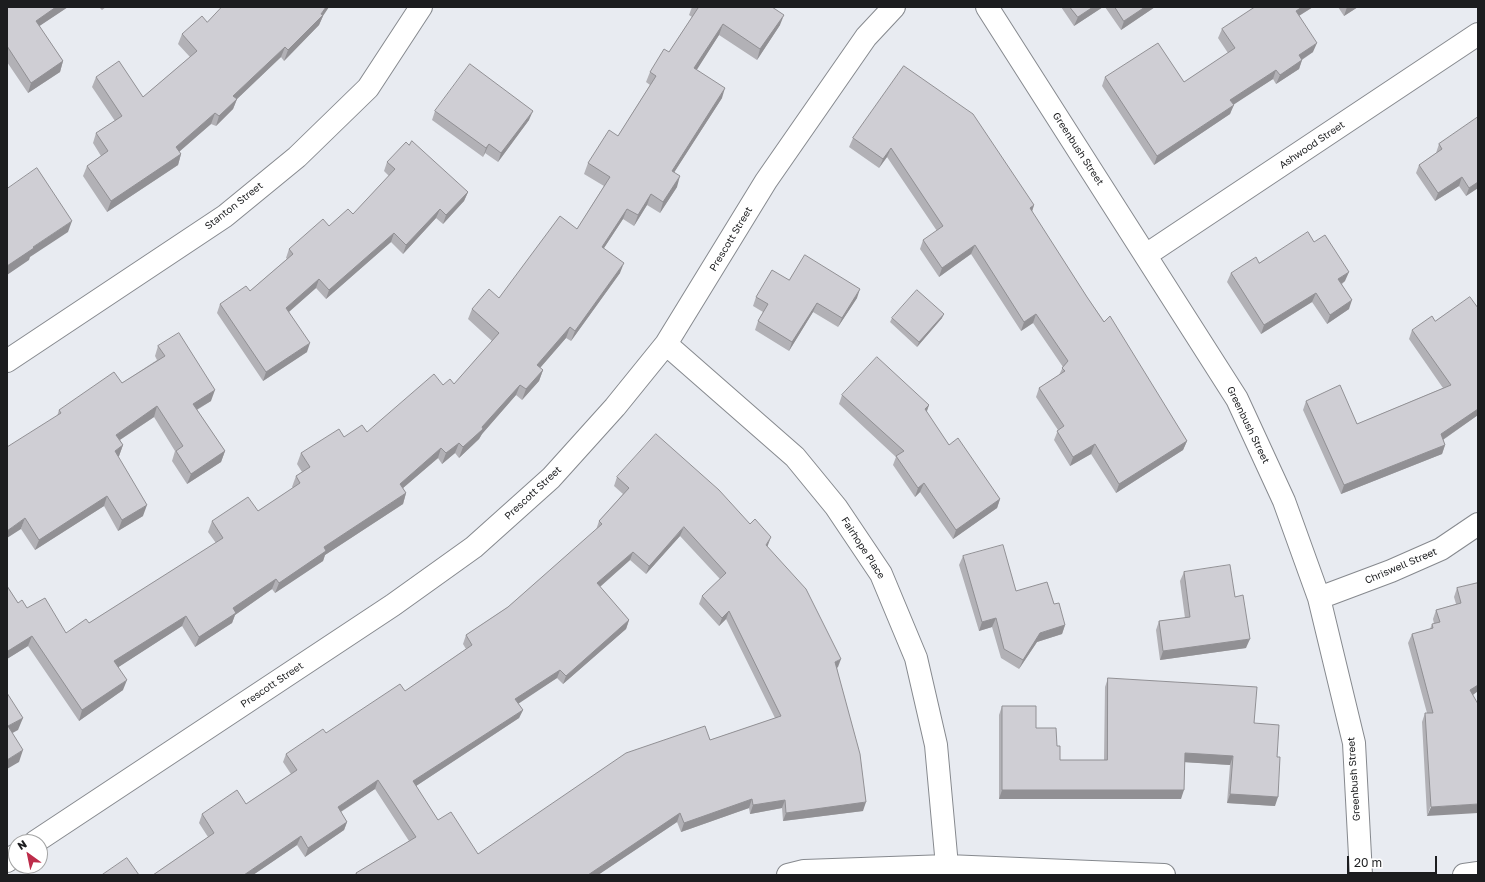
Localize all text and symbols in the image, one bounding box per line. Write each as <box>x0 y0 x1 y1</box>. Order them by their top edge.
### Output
street label: Greenbush Street <box>1050 110 1106 188</box>
street label: Ashwood Street <box>1277 119 1347 171</box>
street label: Stanton Street <box>203 180 265 232</box>
street label: Prescott Street <box>707 205 755 273</box>
street label: Greenbush Street <box>1224 384 1272 466</box>
street label: Prescott Street <box>502 464 564 522</box>
street label: Fairhope Place <box>839 515 887 581</box>
street label: Chriswell Street <box>1363 545 1439 587</box>
street label: Prescott Street <box>238 660 306 710</box>
street label: Greenbush Street <box>1345 737 1363 821</box>
north arrow <box>8 834 48 874</box>
text: N <box>15 837 29 852</box>
scale bar <box>1349 848 1439 874</box>
text: 20 m <box>1354 855 1382 870</box>

